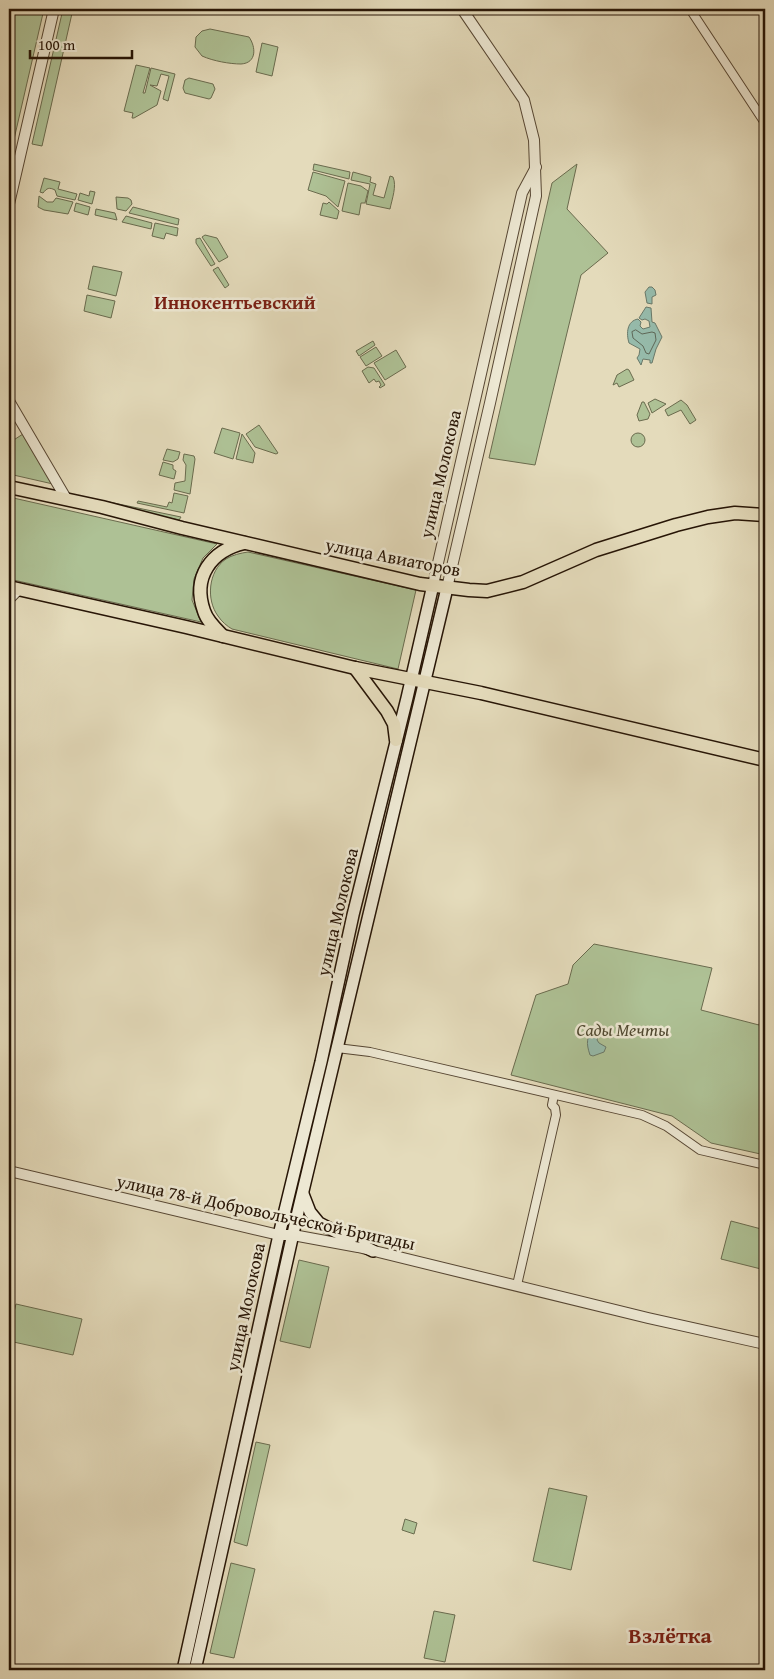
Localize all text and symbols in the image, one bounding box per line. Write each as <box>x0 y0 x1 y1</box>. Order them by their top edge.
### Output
scale bar <box>30 28 132 60</box>
text: 100 m <box>38 34 76 55</box>
district label: Иннокентьевский <box>154 288 316 316</box>
street label: улица Молокова <box>412 407 468 542</box>
street label: улица Авиаторов <box>322 530 463 583</box>
street label: улица Молокова <box>309 845 365 980</box>
park label: Сады Мечты <box>577 1016 669 1043</box>
street label: улица 78-й Добровольческой Бригады <box>113 1167 418 1257</box>
street label: улица Молокова <box>218 1240 272 1375</box>
district label: Взлётка <box>628 1619 712 1651</box>

